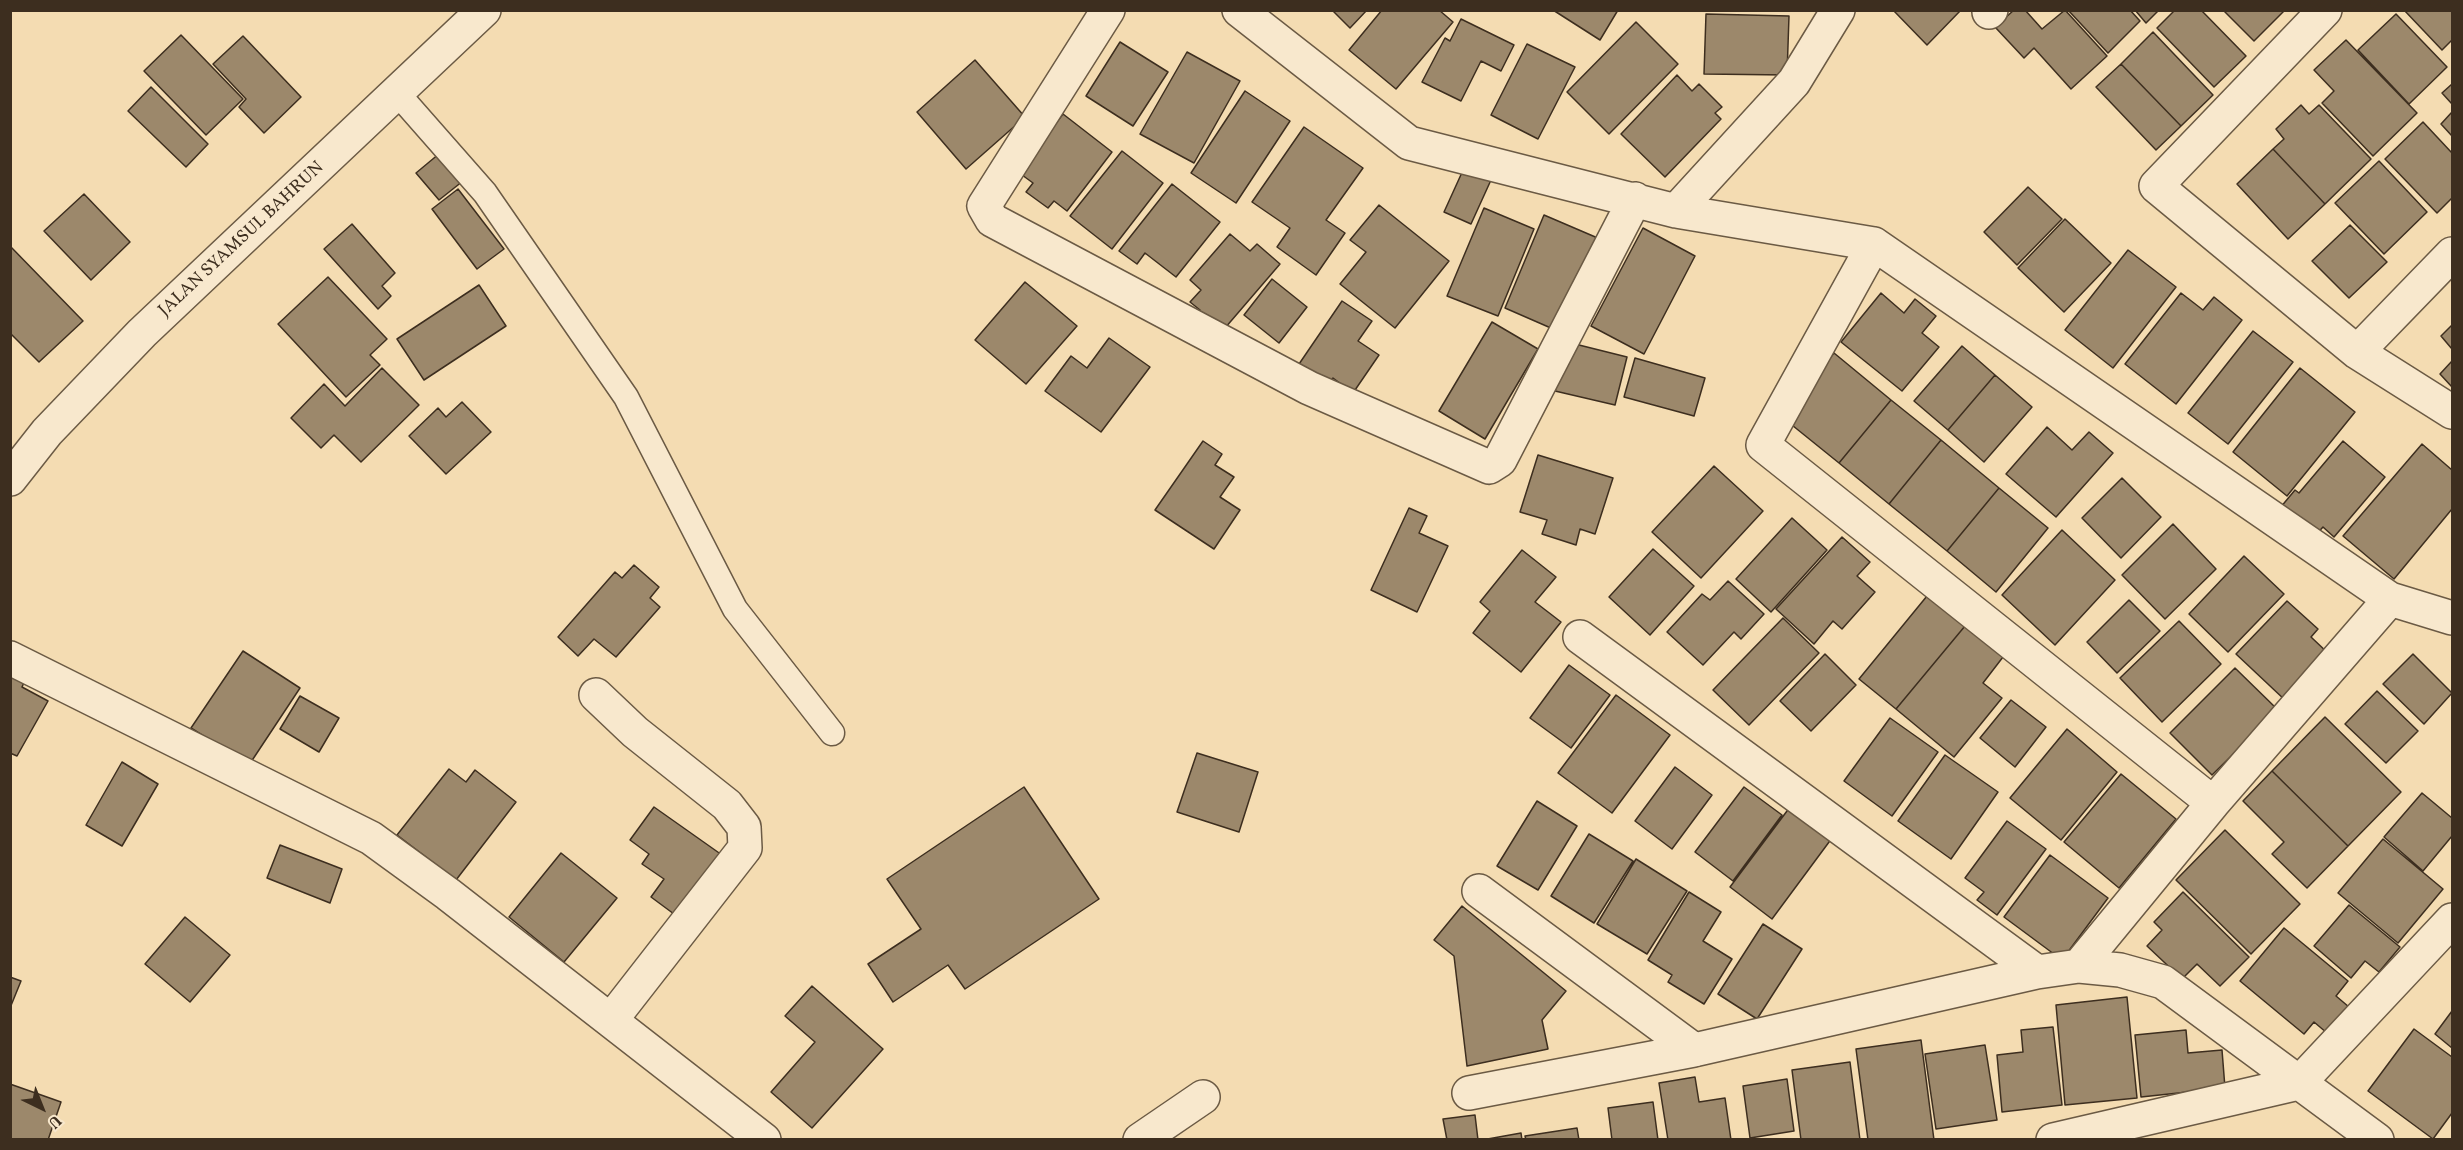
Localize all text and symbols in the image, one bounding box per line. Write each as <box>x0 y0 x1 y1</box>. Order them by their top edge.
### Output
street label: JALAN SYAMSUL BAHRUN <box>155 158 329 322</box>
north arrow <box>12 1078 72 1138</box>
text: U <box>43 1109 66 1133</box>

